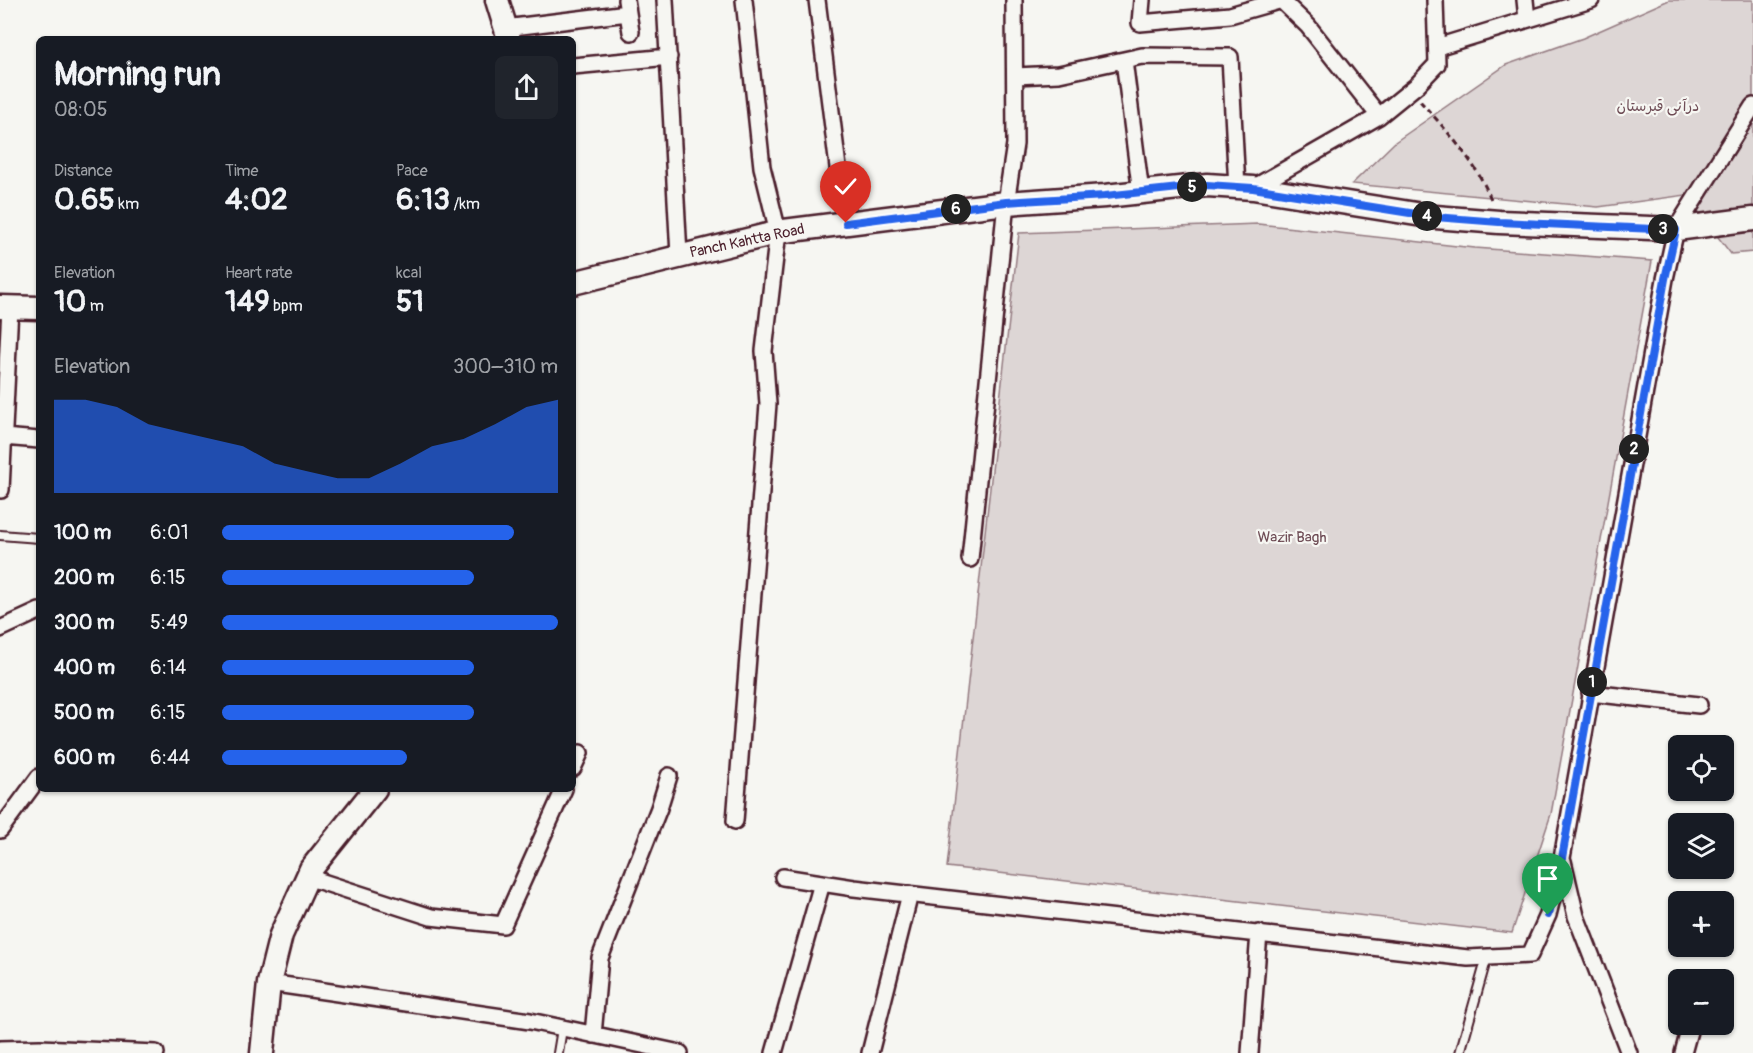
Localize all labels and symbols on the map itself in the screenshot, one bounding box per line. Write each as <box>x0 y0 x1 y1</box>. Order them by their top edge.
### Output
park label: درآنی قبرستان <box>1617 97 1699 116</box>
pin <box>820 161 871 223</box>
pin: 5 <box>1177 172 1207 202</box>
pin: 6 <box>941 194 971 224</box>
pin: 4 <box>1412 201 1442 231</box>
pin: 3 <box>1648 214 1678 244</box>
street label: Panch Kahtta Road <box>688 220 806 262</box>
pin: 2 <box>1619 434 1649 464</box>
park label: Wazir Bagh <box>1257 528 1327 547</box>
pin: 1 <box>1577 667 1607 697</box>
pin <box>1522 853 1573 915</box>

